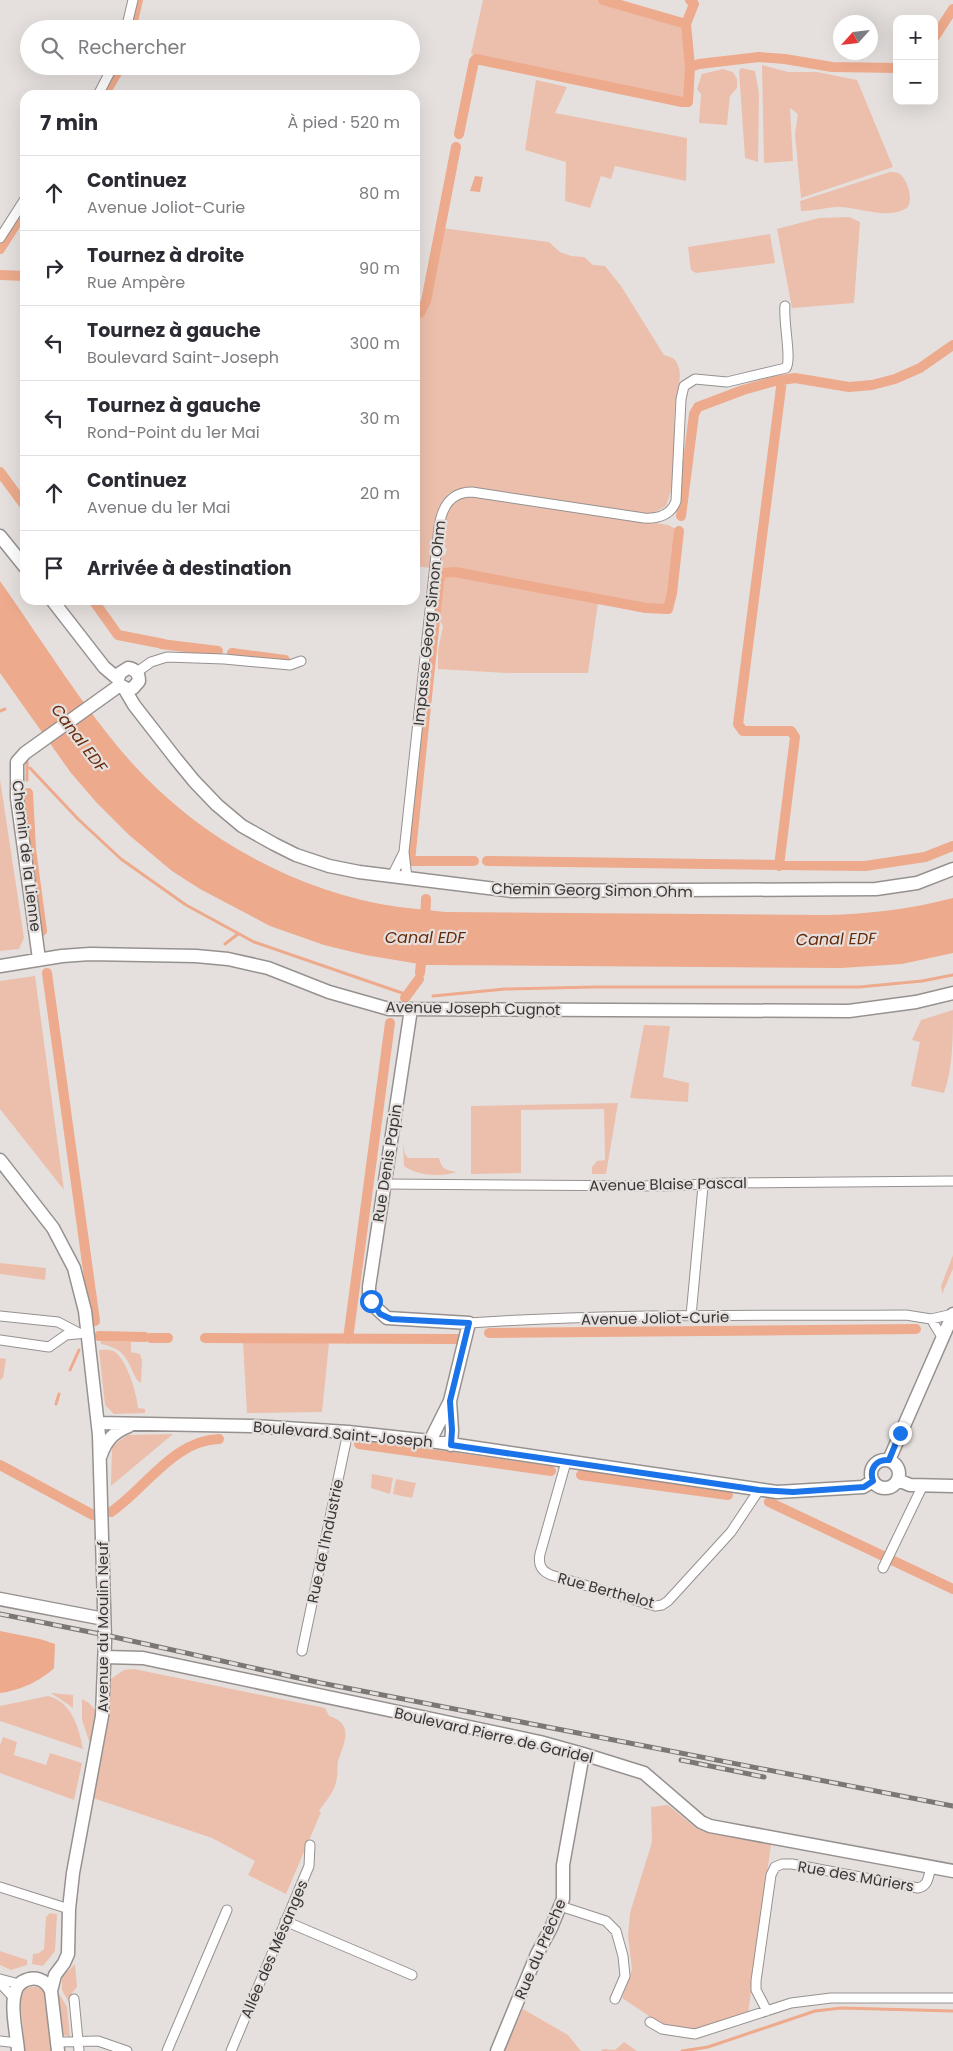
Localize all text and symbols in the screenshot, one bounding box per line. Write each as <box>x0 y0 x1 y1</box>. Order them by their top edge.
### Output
north arrow <box>833 15 878 60</box>
map controls <box>893 15 938 105</box>
button: + <box>893 15 938 60</box>
search box <box>20 20 420 75</box>
icon: search <box>38 34 66 62</box>
text: Rechercher <box>78 34 186 61</box>
button: − <box>893 60 938 105</box>
text: 7 min <box>40 108 98 137</box>
text: À pied · 520 m <box>287 111 400 134</box>
text: Continuez <box>87 167 186 194</box>
icon: ahead <box>40 179 68 207</box>
text: 80 m <box>359 182 400 205</box>
text: Avenue Joliot-Curie <box>87 196 245 219</box>
text: Tournez à droite <box>87 242 244 269</box>
icon: right <box>40 254 68 282</box>
text: 90 m <box>359 257 400 280</box>
text: Rue Ampère <box>87 271 185 294</box>
text: Tournez à gauche <box>87 317 261 344</box>
icon: left <box>40 329 68 357</box>
text: 300 m <box>350 332 400 355</box>
text: Boulevard Saint-Joseph <box>87 346 279 369</box>
text: Tournez à gauche <box>87 392 261 419</box>
icon: left <box>40 404 68 432</box>
text: 30 m <box>360 407 400 430</box>
text: Rond-Point du 1er Mai <box>87 421 260 444</box>
text: Continuez <box>87 467 186 494</box>
icon: ahead <box>40 479 68 507</box>
text: 20 m <box>360 482 400 505</box>
text: Avenue du 1er Mai <box>87 496 231 519</box>
street label: Impasse Georg Simon Ohm <box>408 519 450 727</box>
icon: arrive <box>40 554 68 582</box>
text: Arrivée à destination <box>87 555 292 582</box>
water label: Canal EDF <box>46 699 113 778</box>
street label: Chemin de la Lienne <box>7 779 47 933</box>
street label: Chemin Georg Simon Ohm <box>491 878 693 902</box>
water label: Canal EDF <box>385 926 466 949</box>
water label: Canal EDF <box>796 927 877 951</box>
street label: Avenue Joseph Cugnot <box>385 996 561 1020</box>
street label: Rue Denis Papin <box>367 1102 407 1224</box>
street label: Avenue Blaise Pascal <box>589 1172 747 1196</box>
route start <box>360 1290 383 1313</box>
street label: Avenue Joliot-Curie <box>581 1306 729 1330</box>
street label: Boulevard Saint-Joseph <box>252 1416 434 1452</box>
route end <box>889 1422 912 1445</box>
street label: Rue de l'Industrie <box>302 1477 348 1605</box>
street label: Avenue du Moulin Neuf <box>92 1541 113 1713</box>
street label: Rue Berthelot <box>555 1567 657 1613</box>
street label: Boulevard Pierre de Garidel <box>392 1702 596 1768</box>
street label: Rue des Mûriers <box>796 1855 916 1897</box>
street label: Allée des Mésanges <box>235 1876 313 2021</box>
street label: Rue du Prêche <box>509 1895 571 2003</box>

